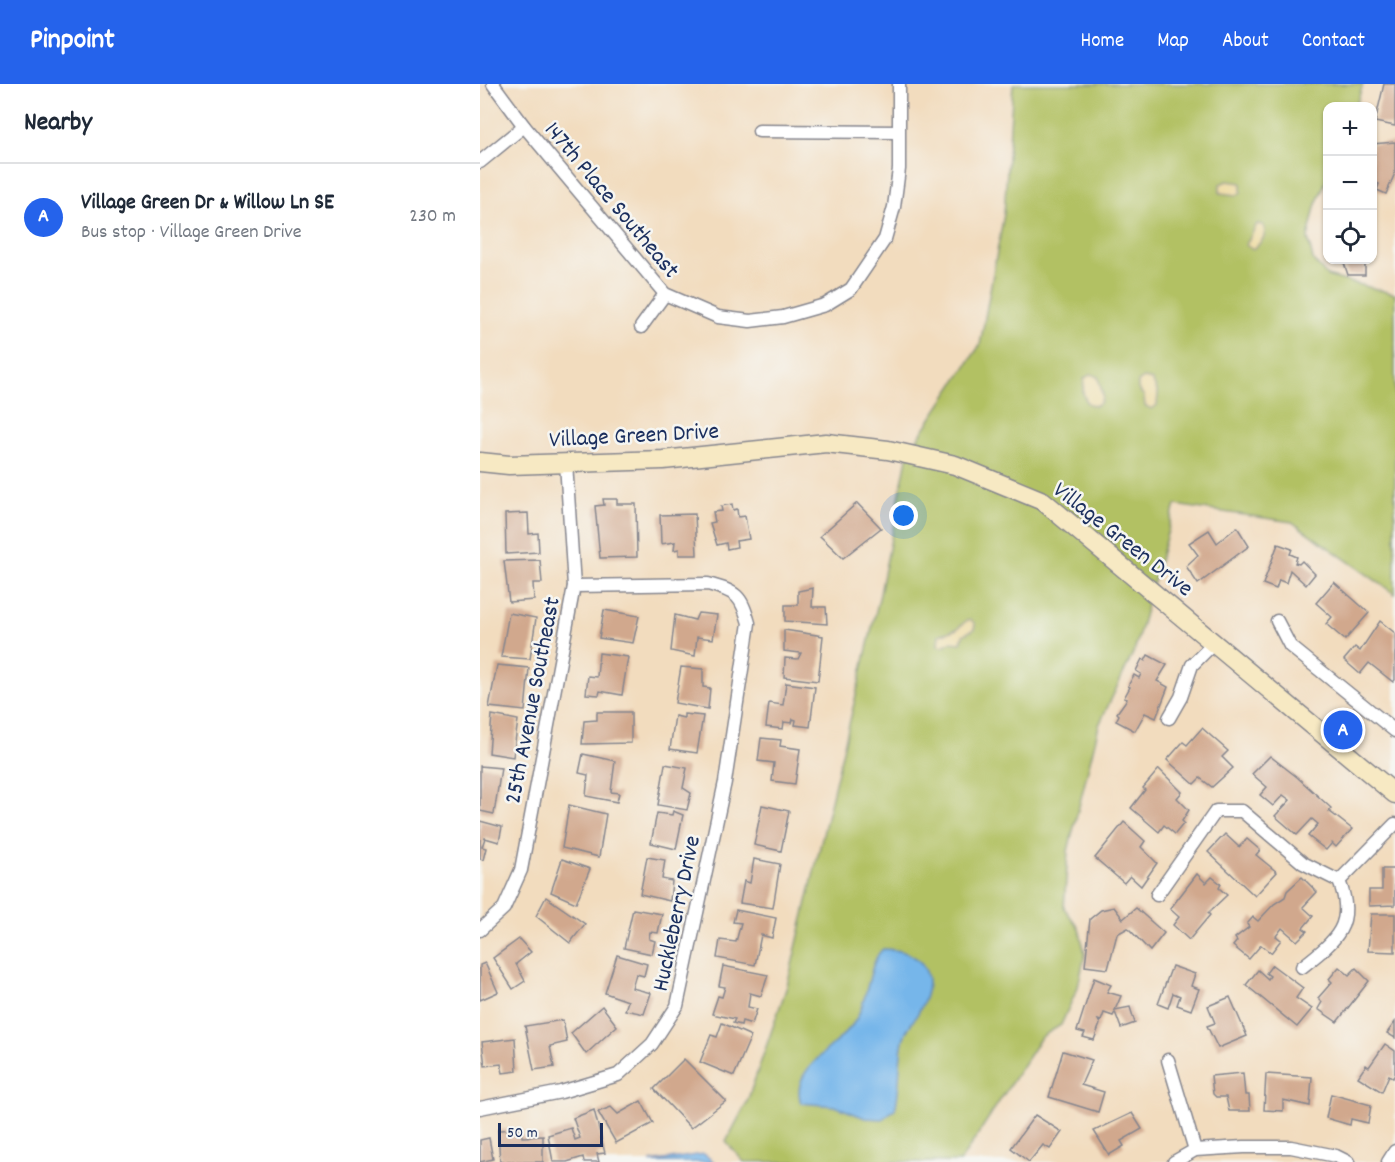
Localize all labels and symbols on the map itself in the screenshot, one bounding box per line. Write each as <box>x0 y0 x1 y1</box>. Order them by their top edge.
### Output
street label: 147th Place Southeast <box>535 115 687 287</box>
street label: Village Green Drive <box>548 416 720 458</box>
street label: Village Green Drive <box>1045 475 1200 606</box>
your location <box>889 501 918 530</box>
street label: 25th Avenue Southeast <box>497 594 571 807</box>
pin: A <box>1324 708 1362 752</box>
street label: Huckleberry Drive <box>645 833 711 995</box>
scale bar <box>498 1120 603 1148</box>

